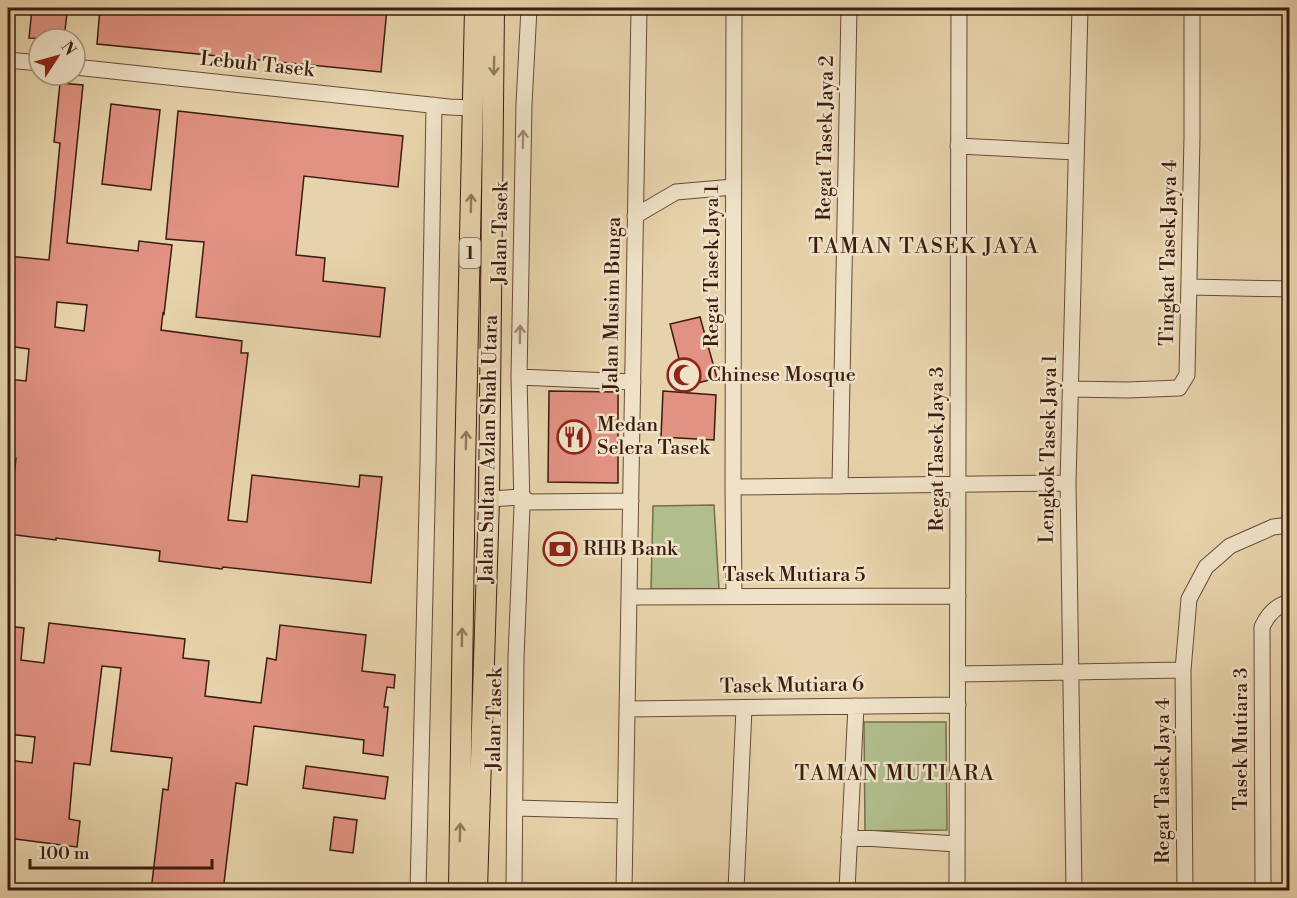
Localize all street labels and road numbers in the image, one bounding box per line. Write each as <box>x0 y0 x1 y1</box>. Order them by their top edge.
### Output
street label: Lebuh Tasek <box>199 47 317 84</box>
street label: Regat Tasek Jaya 2 <box>812 55 840 221</box>
street label: Tingkat Tasek Jaya 4 <box>1155 160 1183 346</box>
street label: Jalan Tasek <box>488 180 514 286</box>
street label: Regat Tasek Jaya 1 <box>700 184 725 347</box>
street label: Jalan Musim Bunga <box>599 216 627 393</box>
road number: 1 <box>460 238 480 268</box>
street label: Jalan Sultan Azlan Shah Utara <box>474 314 504 585</box>
street label: Lengkok Tasek Jaya 1 <box>1035 354 1063 544</box>
street label: Regat Tasek Jaya 3 <box>925 366 950 532</box>
street label: Tasek Mutiara 5 <box>722 563 866 588</box>
street label: Jalan Tasek <box>482 666 508 772</box>
street label: Tasek Mutiara 3 <box>1229 667 1254 811</box>
street label: Tasek Mutiara 6 <box>720 672 864 700</box>
street label: Regat Tasek Jaya 4 <box>1151 698 1176 864</box>

